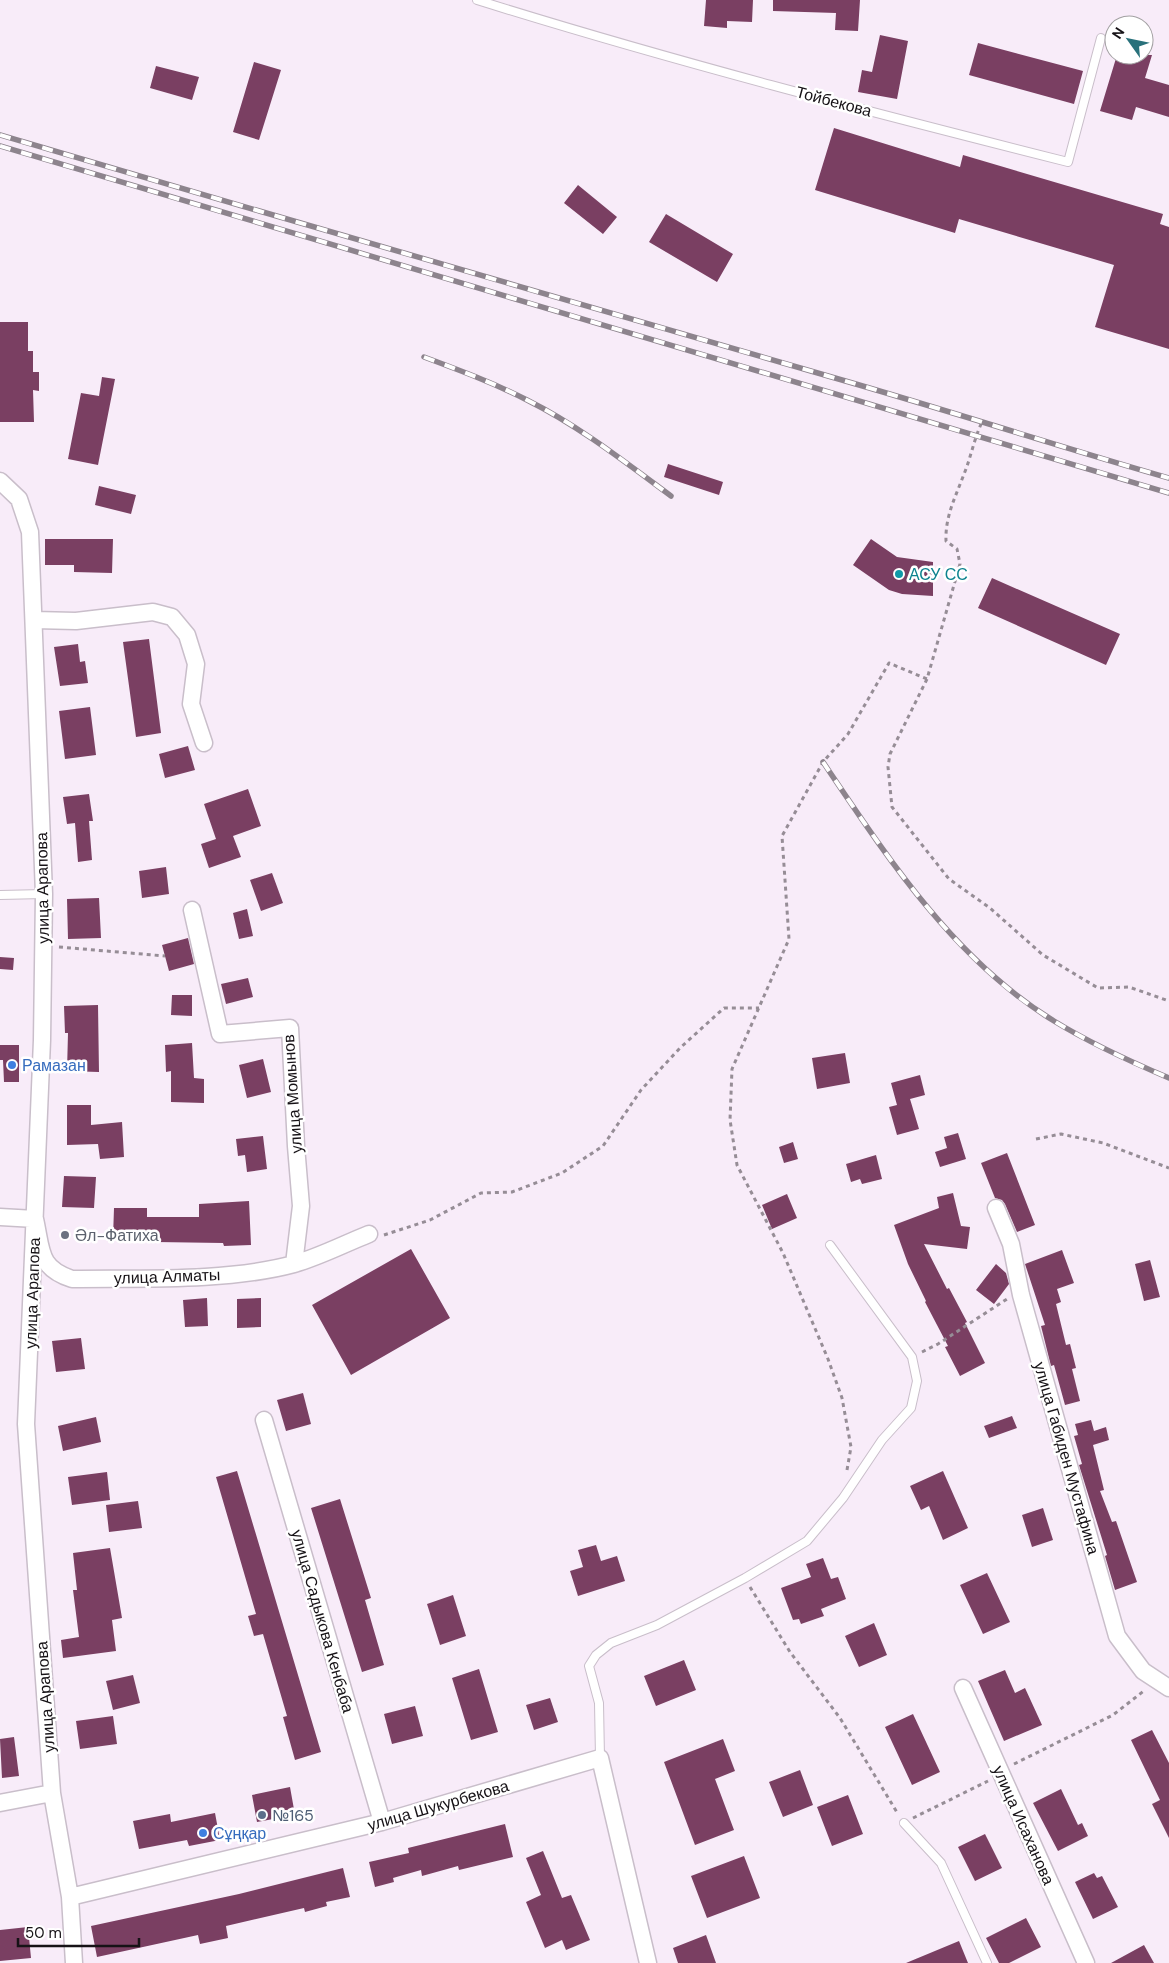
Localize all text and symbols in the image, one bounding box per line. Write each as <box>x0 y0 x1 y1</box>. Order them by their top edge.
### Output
north arrow <box>1104 15 1154 65</box>
text: N <box>1108 24 1128 42</box>
street label: Тойбекова <box>794 81 874 122</box>
place label: АСУ СС <box>909 564 968 585</box>
marker: АСУ СС <box>893 568 905 580</box>
street label: улица Арапова <box>31 832 54 944</box>
street label: улица Момынов <box>278 1034 307 1154</box>
place label: Рамазан <box>22 1055 86 1076</box>
marker: Рамазан <box>6 1059 18 1071</box>
place label: Әл-Фатиха <box>75 1225 159 1246</box>
marker: Әл-Фатиха <box>59 1229 71 1241</box>
street label: улица Арапова <box>20 1237 45 1349</box>
street label: улица Алматы <box>113 1264 221 1289</box>
street label: улица Габиден Мустафина <box>1029 1359 1104 1557</box>
street label: улица Садыкова Кенбаба <box>286 1527 359 1715</box>
street label: улица Арапова <box>31 1641 60 1753</box>
street label: улица Исаханова <box>988 1762 1059 1888</box>
street label: улица Шукурбекова <box>365 1775 511 1836</box>
place label: №165 <box>272 1805 314 1826</box>
marker: №165 <box>256 1809 268 1821</box>
place label: Сұңқар <box>213 1823 266 1844</box>
marker: Сұңқар <box>197 1827 209 1839</box>
scale bar <box>18 1916 139 1948</box>
text: 50 m <box>25 1923 62 1943</box>

